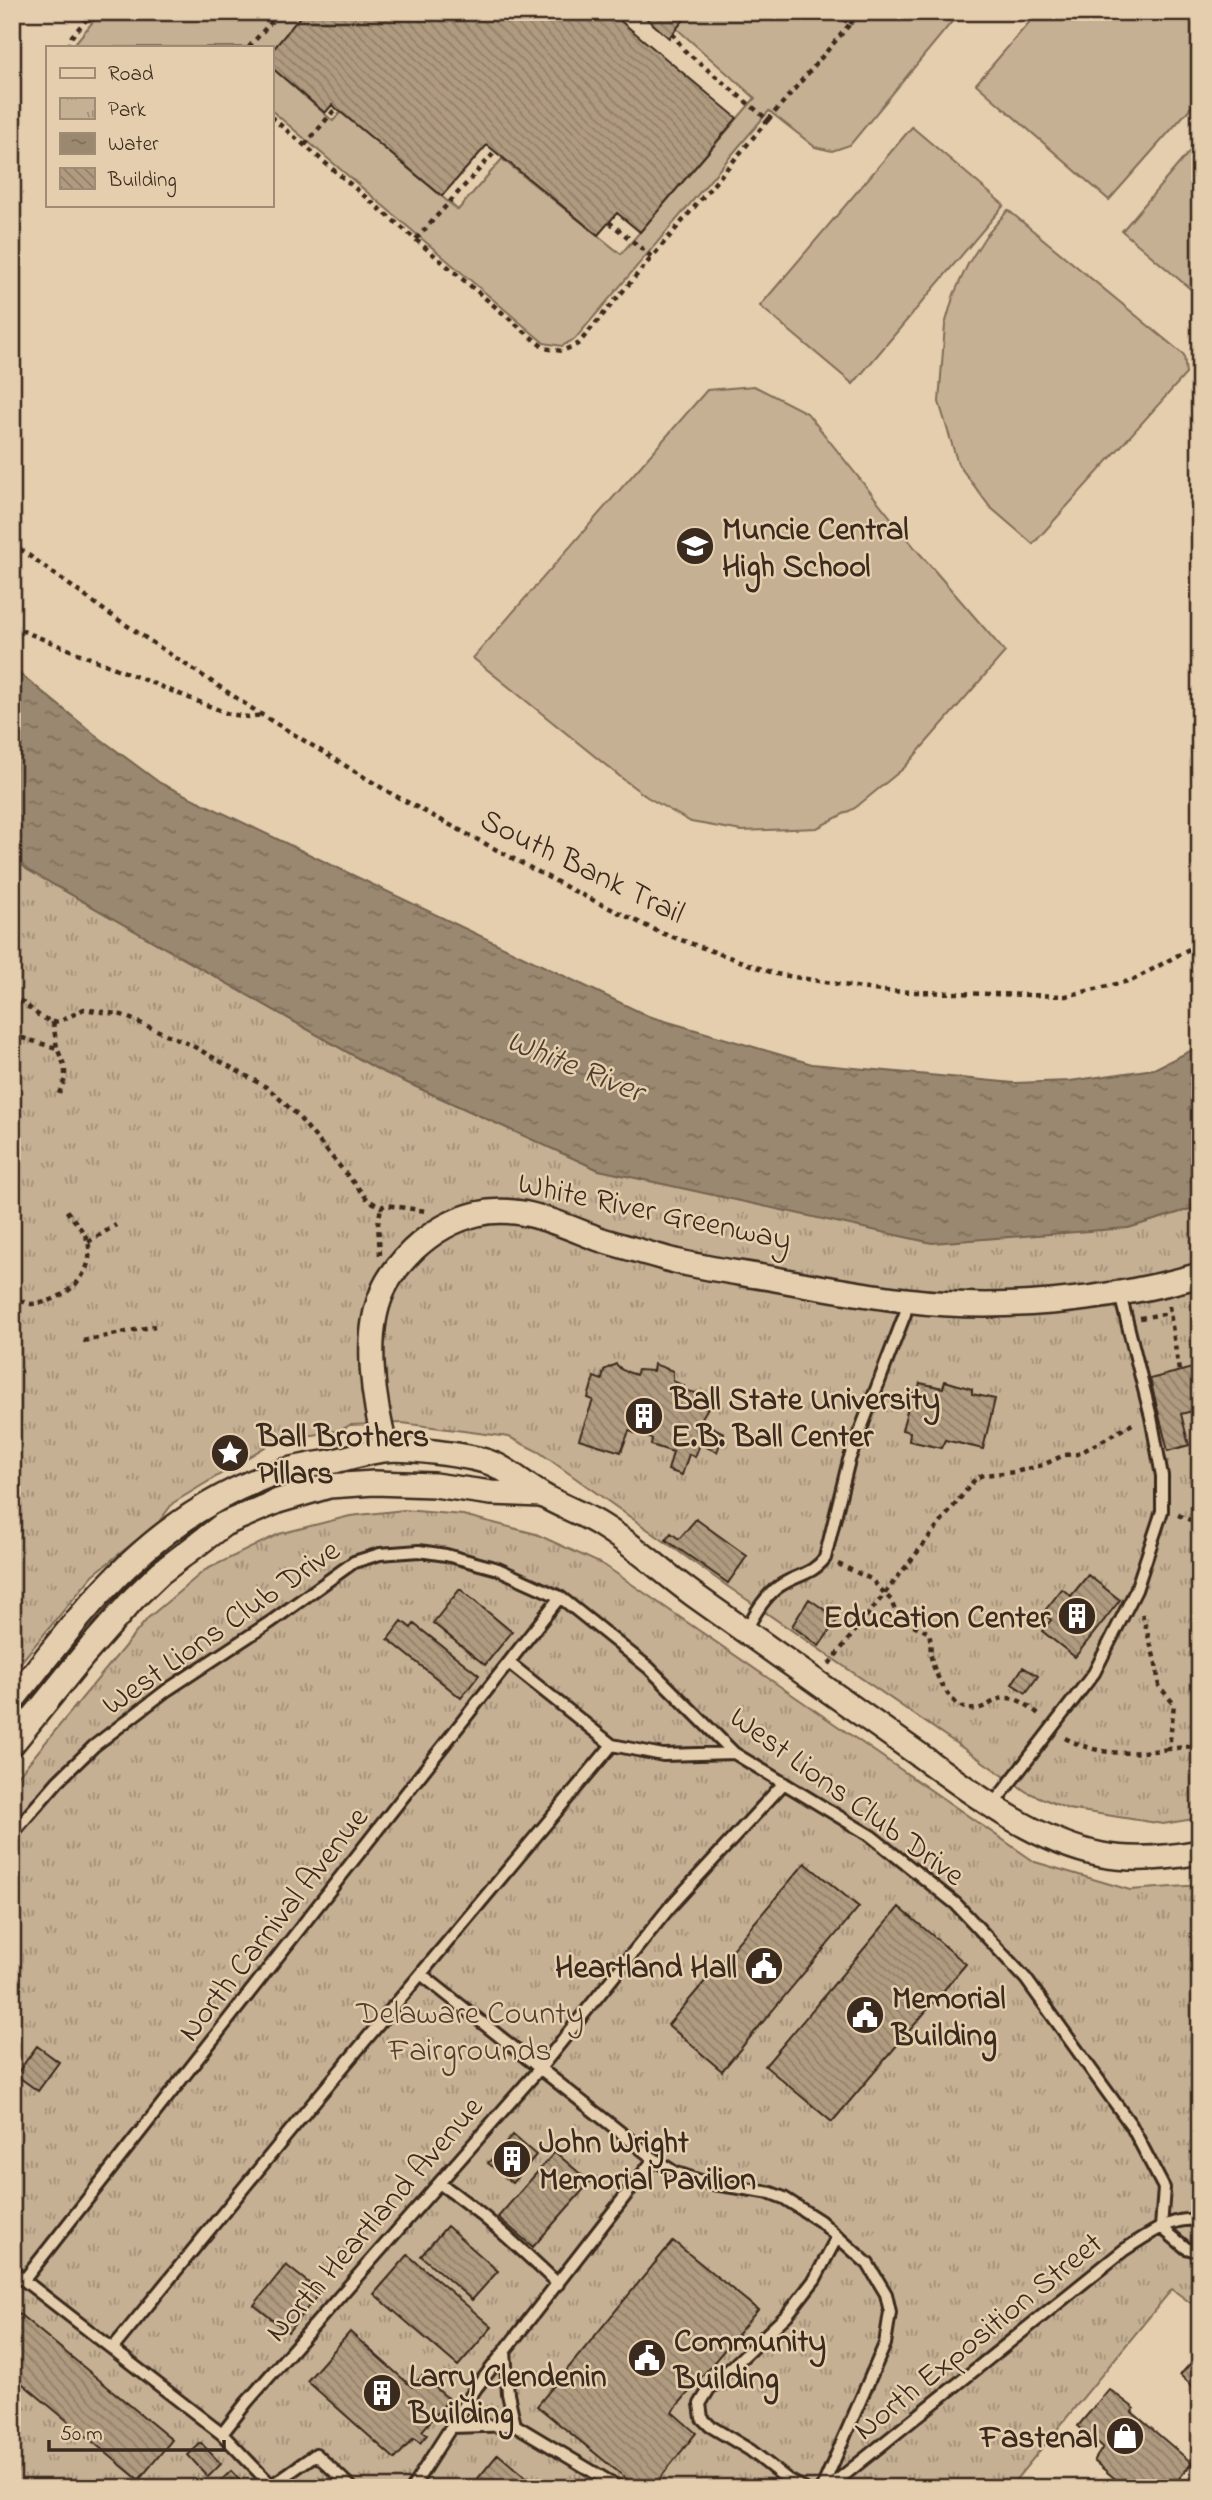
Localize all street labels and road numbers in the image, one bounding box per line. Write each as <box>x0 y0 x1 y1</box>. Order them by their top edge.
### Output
street label: South Bank Trail <box>471 798 692 938</box>
street label: White River Greenway <box>513 1161 795 1265</box>
street label: West Lions Club Drive <box>93 1529 351 1729</box>
street label: West Lions Club Drive <box>718 1696 974 1900</box>
street label: North Carnival Avenue <box>168 1797 382 2053</box>
street label: North Heartland Avenue <box>255 2086 497 2354</box>
street label: North Exposition Street <box>844 2222 1114 2453</box>

